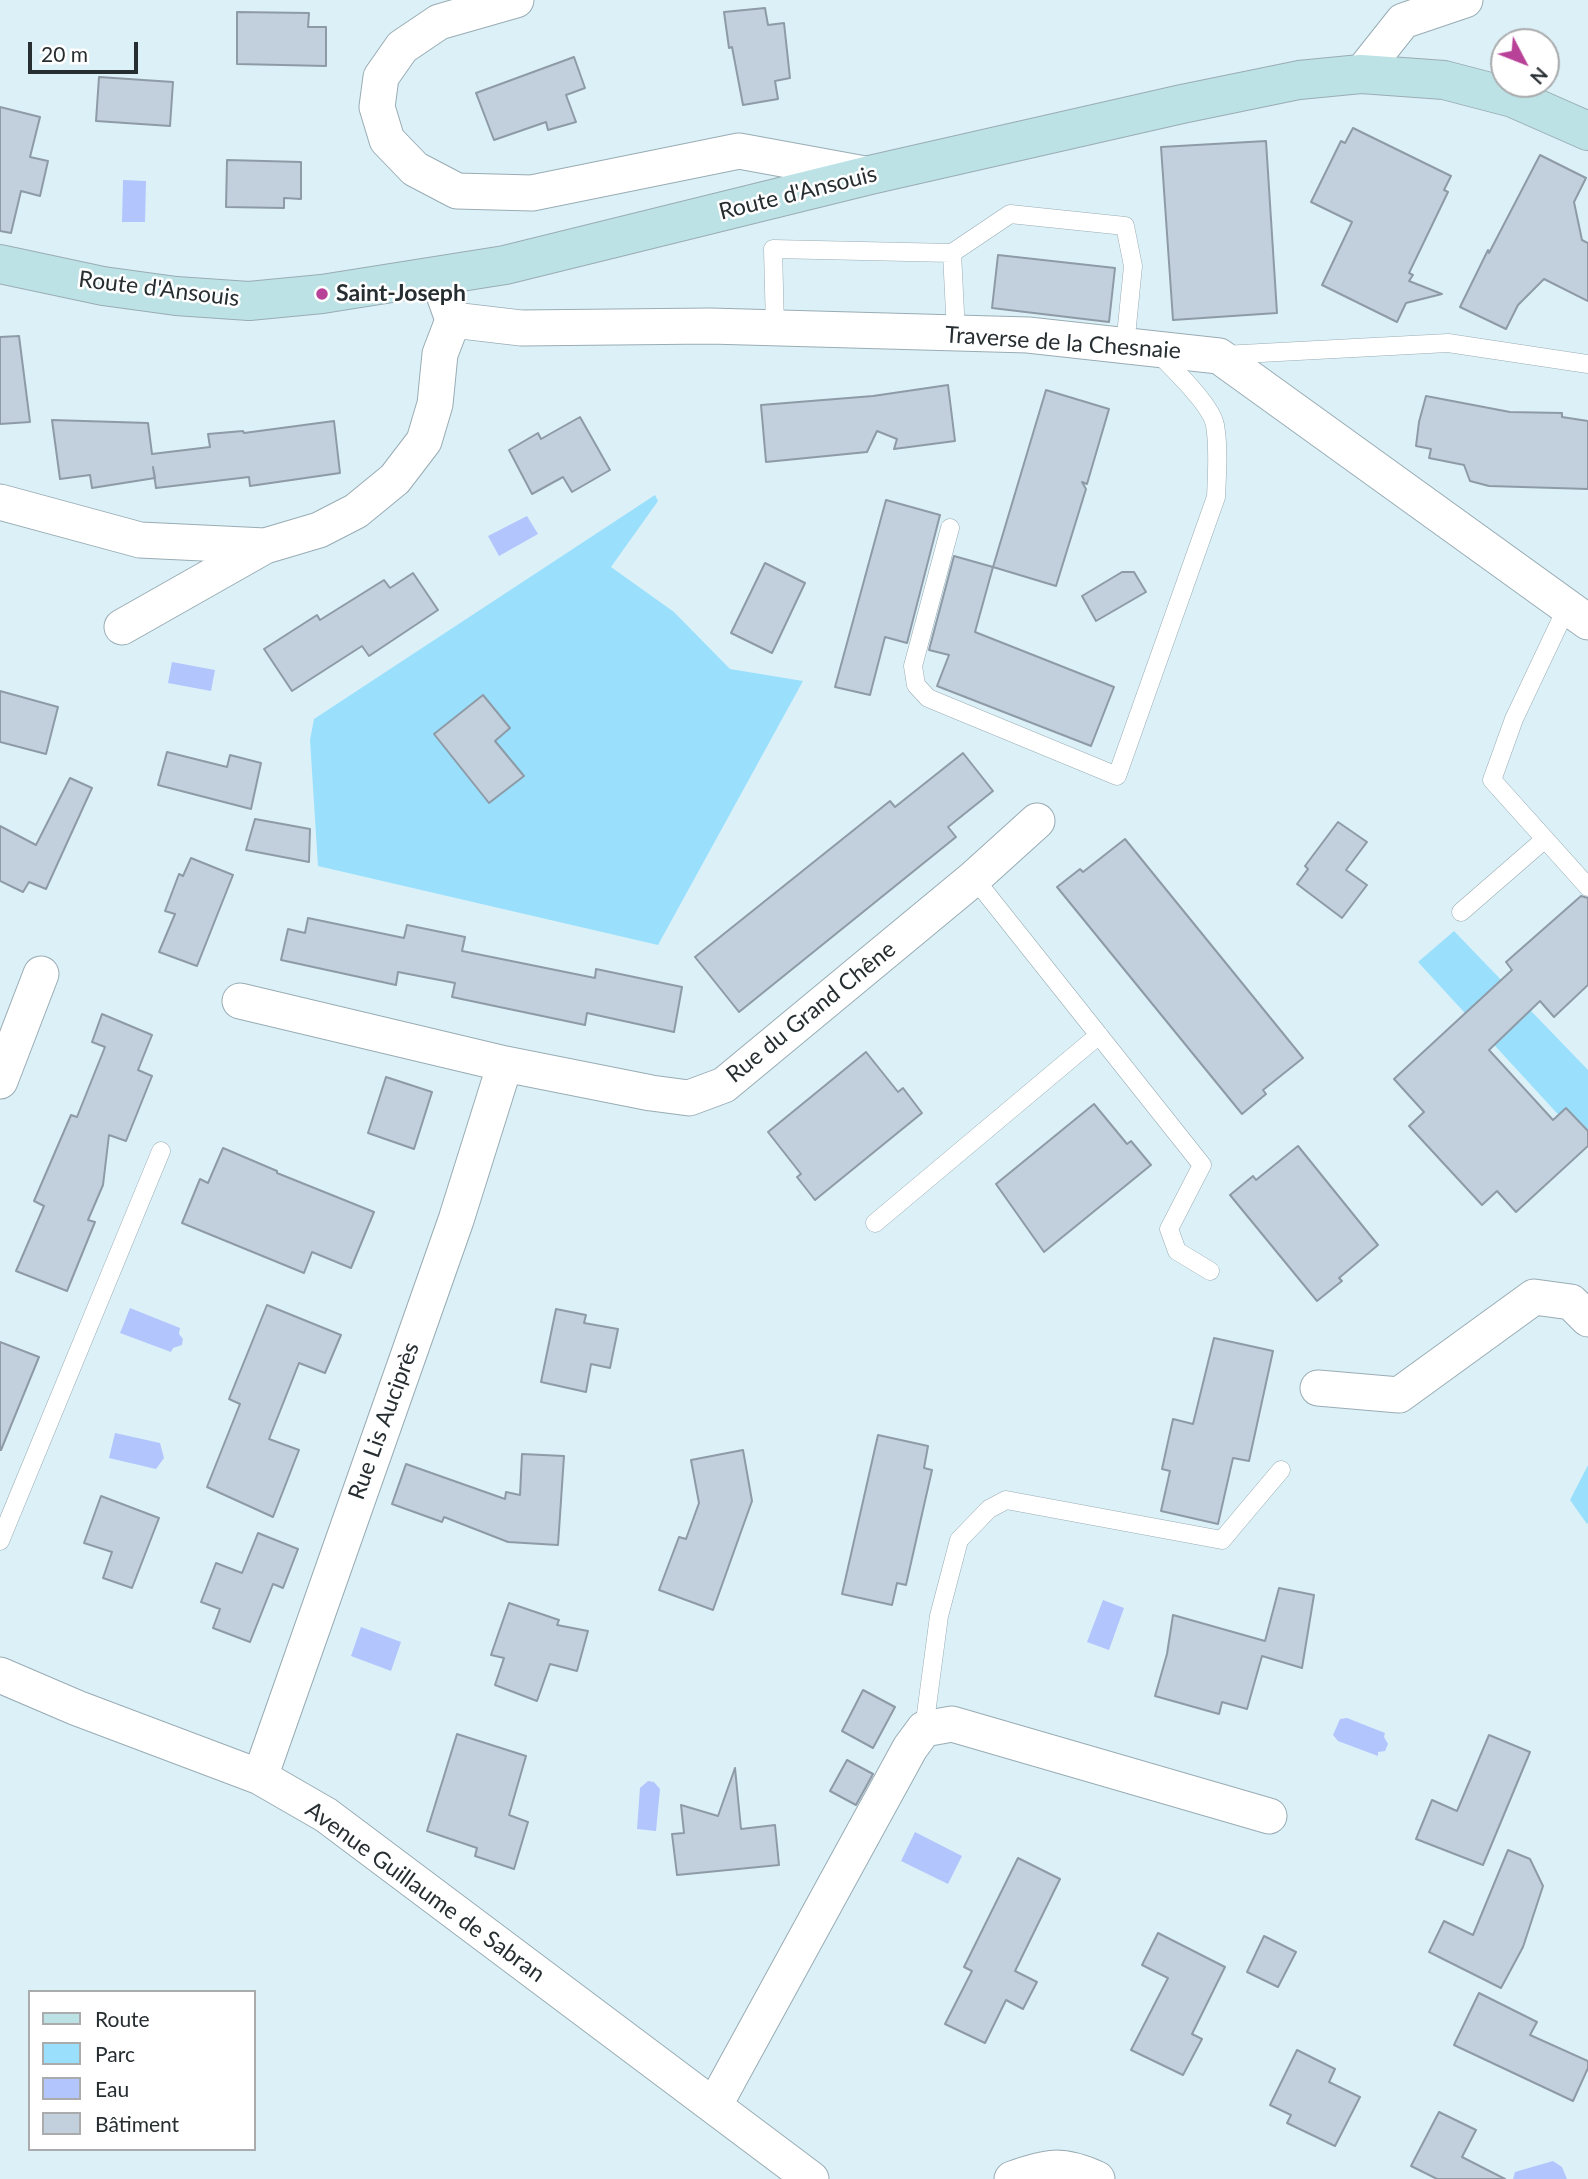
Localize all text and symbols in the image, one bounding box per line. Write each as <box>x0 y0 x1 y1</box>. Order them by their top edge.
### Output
scale bar <box>32 28 142 72</box>
north arrow <box>1490 28 1560 98</box>
text: 20 m <box>41 41 88 66</box>
text: N <box>1526 63 1553 89</box>
street label: Route d'Ansouis <box>716 160 880 226</box>
street label: Route d'Ansouis <box>77 265 241 313</box>
place label: Saint-Joseph <box>336 280 466 308</box>
marker: Saint-Joseph <box>314 286 330 302</box>
street label: Traverse de la Chesnaie <box>944 321 1182 365</box>
street label: Rue du Grand Chêne <box>721 935 901 1089</box>
street label: Rue Lis Auciprès <box>343 1339 425 1503</box>
street label: Avenue Guillaume de Sabran <box>300 1796 550 1988</box>
legend <box>28 1990 256 2151</box>
text: Route <box>95 2006 150 2031</box>
text: Parc <box>95 2041 135 2066</box>
text: Eau <box>95 2076 129 2101</box>
text: Bâtiment <box>95 2111 179 2136</box>

